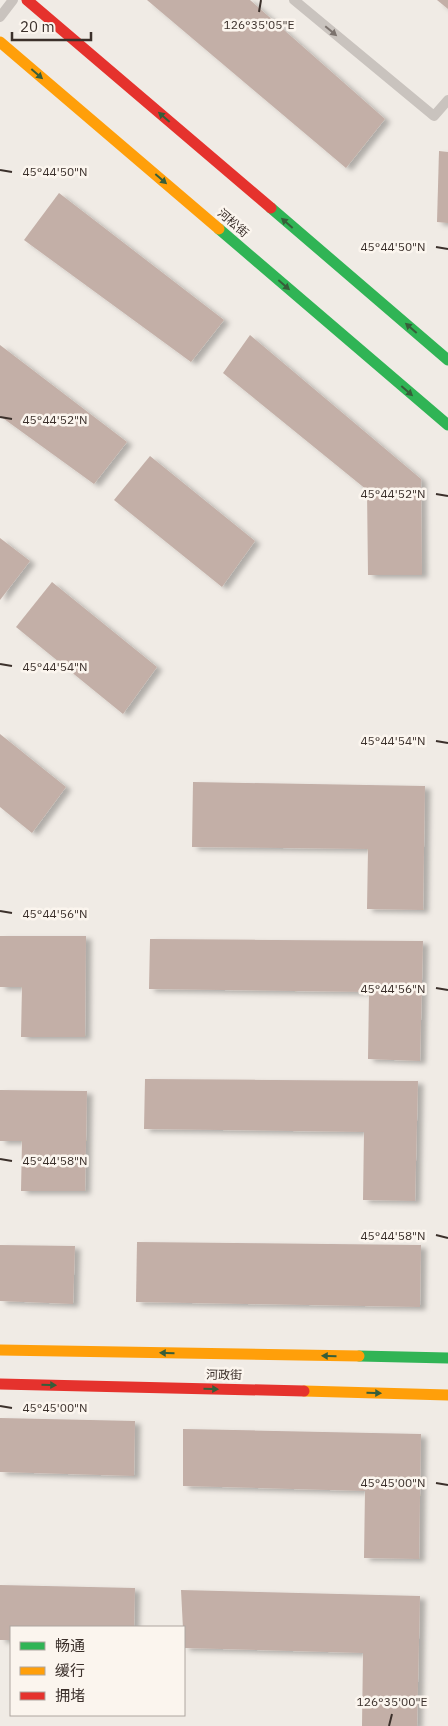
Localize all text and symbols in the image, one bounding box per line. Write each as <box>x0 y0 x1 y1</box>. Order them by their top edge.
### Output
scale bar <box>12 10 91 42</box>
text: 20 m <box>20 17 55 36</box>
text: 126°35'05"E <box>224 17 294 32</box>
one-way arrow <box>325 26 338 37</box>
one-way arrow <box>30 68 43 79</box>
one-way arrow <box>158 112 170 123</box>
text: 45°44'50"N <box>22 164 88 179</box>
one-way arrow <box>154 174 167 185</box>
street label: 河松街 <box>215 205 252 240</box>
one-way arrow <box>281 217 294 228</box>
text: 45°44'50"N <box>360 239 426 254</box>
one-way arrow <box>278 279 290 290</box>
one-way arrow <box>405 323 418 334</box>
one-way arrow <box>401 385 414 396</box>
text: 45°44'52"N <box>22 412 88 427</box>
text: 45°44'52"N <box>360 486 426 501</box>
text: 45°44'54"N <box>22 659 88 674</box>
text: 45°44'54"N <box>360 733 426 748</box>
text: 45°44'56"N <box>22 906 88 921</box>
text: 45°44'56"N <box>360 981 426 996</box>
text: 45°44'58"N <box>22 1153 88 1168</box>
text: 45°44'58"N <box>360 1228 426 1243</box>
one-way arrow <box>159 1349 175 1357</box>
one-way arrow <box>321 1352 337 1360</box>
street label: 河政街 <box>206 1367 242 1382</box>
one-way arrow <box>41 1381 57 1389</box>
one-way arrow <box>203 1385 219 1393</box>
one-way arrow <box>366 1389 382 1397</box>
text: 45°45'00"N <box>22 1400 88 1415</box>
text: 45°45'00"N <box>360 1475 426 1490</box>
legend <box>10 1626 185 1716</box>
text: 畅通 <box>55 1636 85 1655</box>
text: 缓行 <box>55 1661 85 1680</box>
text: 拥堵 <box>55 1686 85 1705</box>
text: 126°35'00"E <box>357 1694 427 1709</box>

